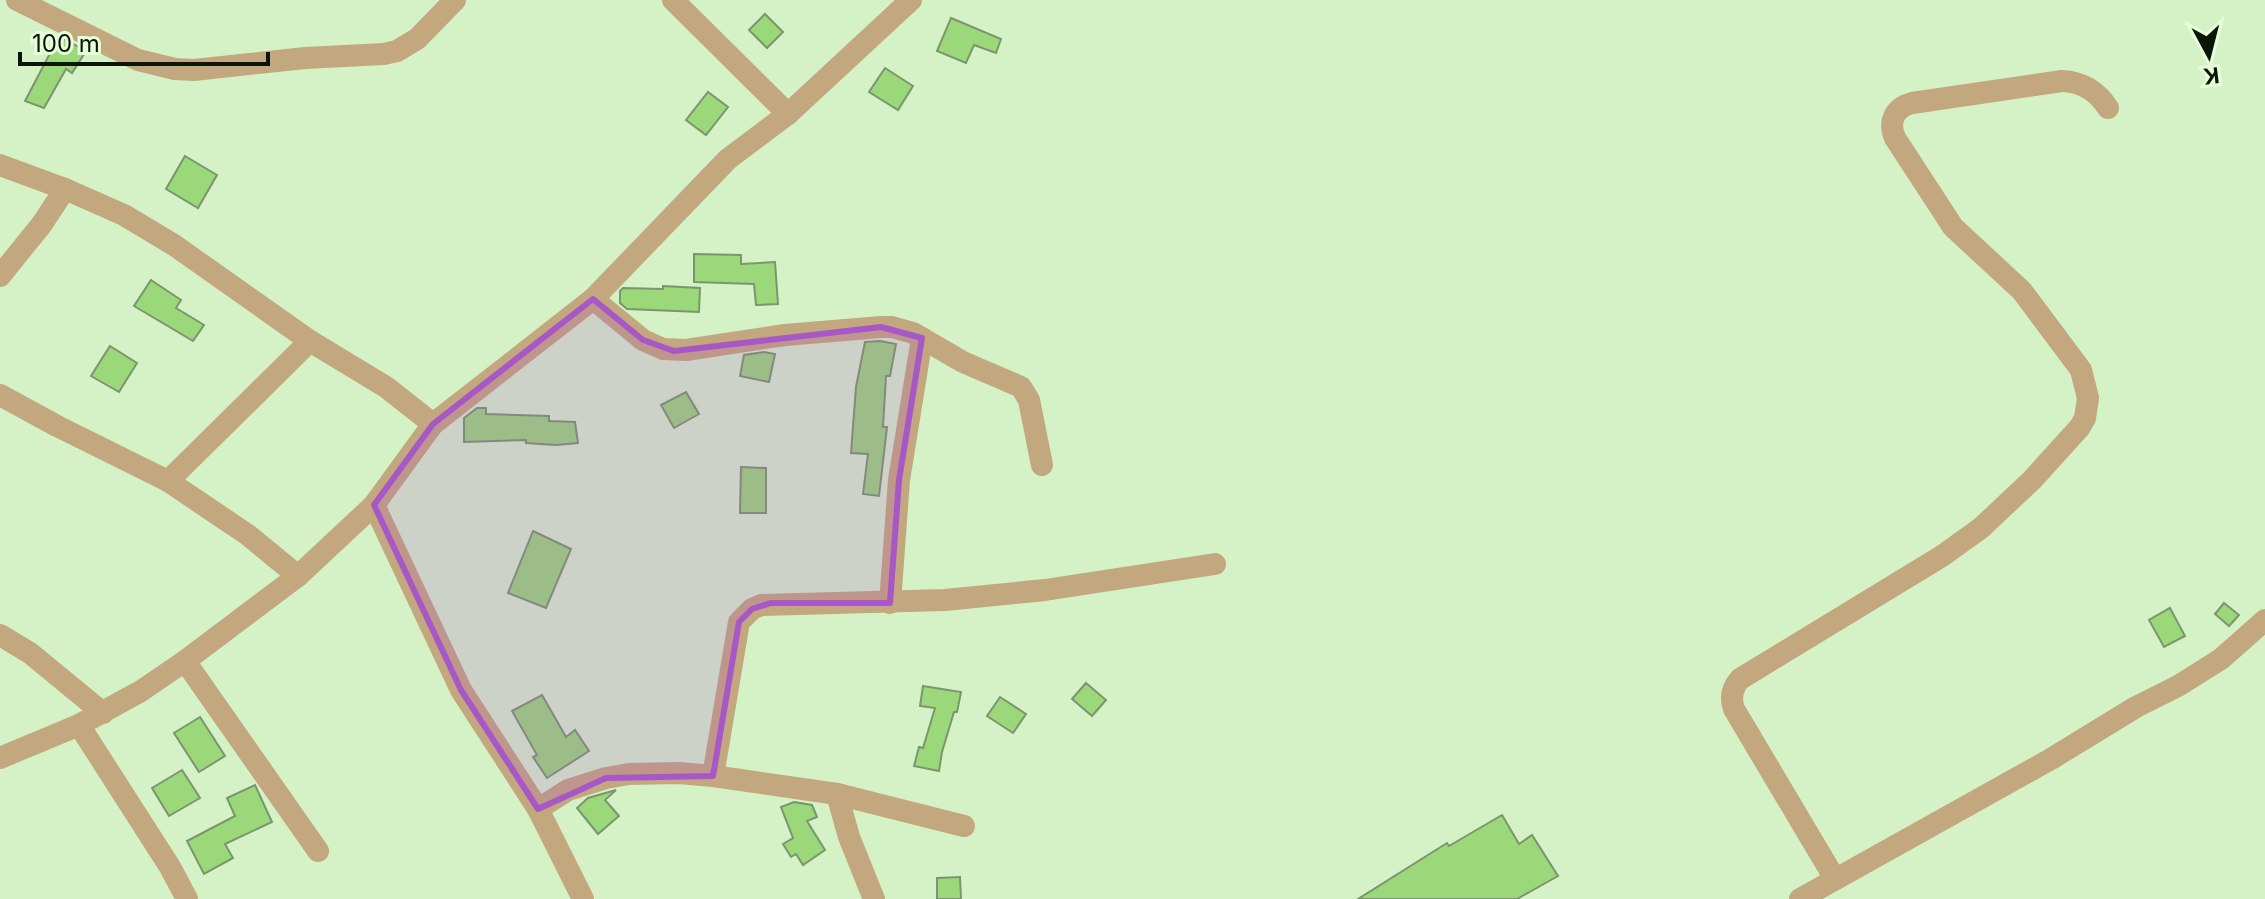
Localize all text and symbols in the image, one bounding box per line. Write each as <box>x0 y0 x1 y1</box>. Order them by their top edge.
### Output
scale bar <box>20 16 268 66</box>
north arrow <box>2169 16 2249 96</box>
text: 100 m <box>32 29 100 58</box>
text: K <box>2202 62 2221 90</box>

